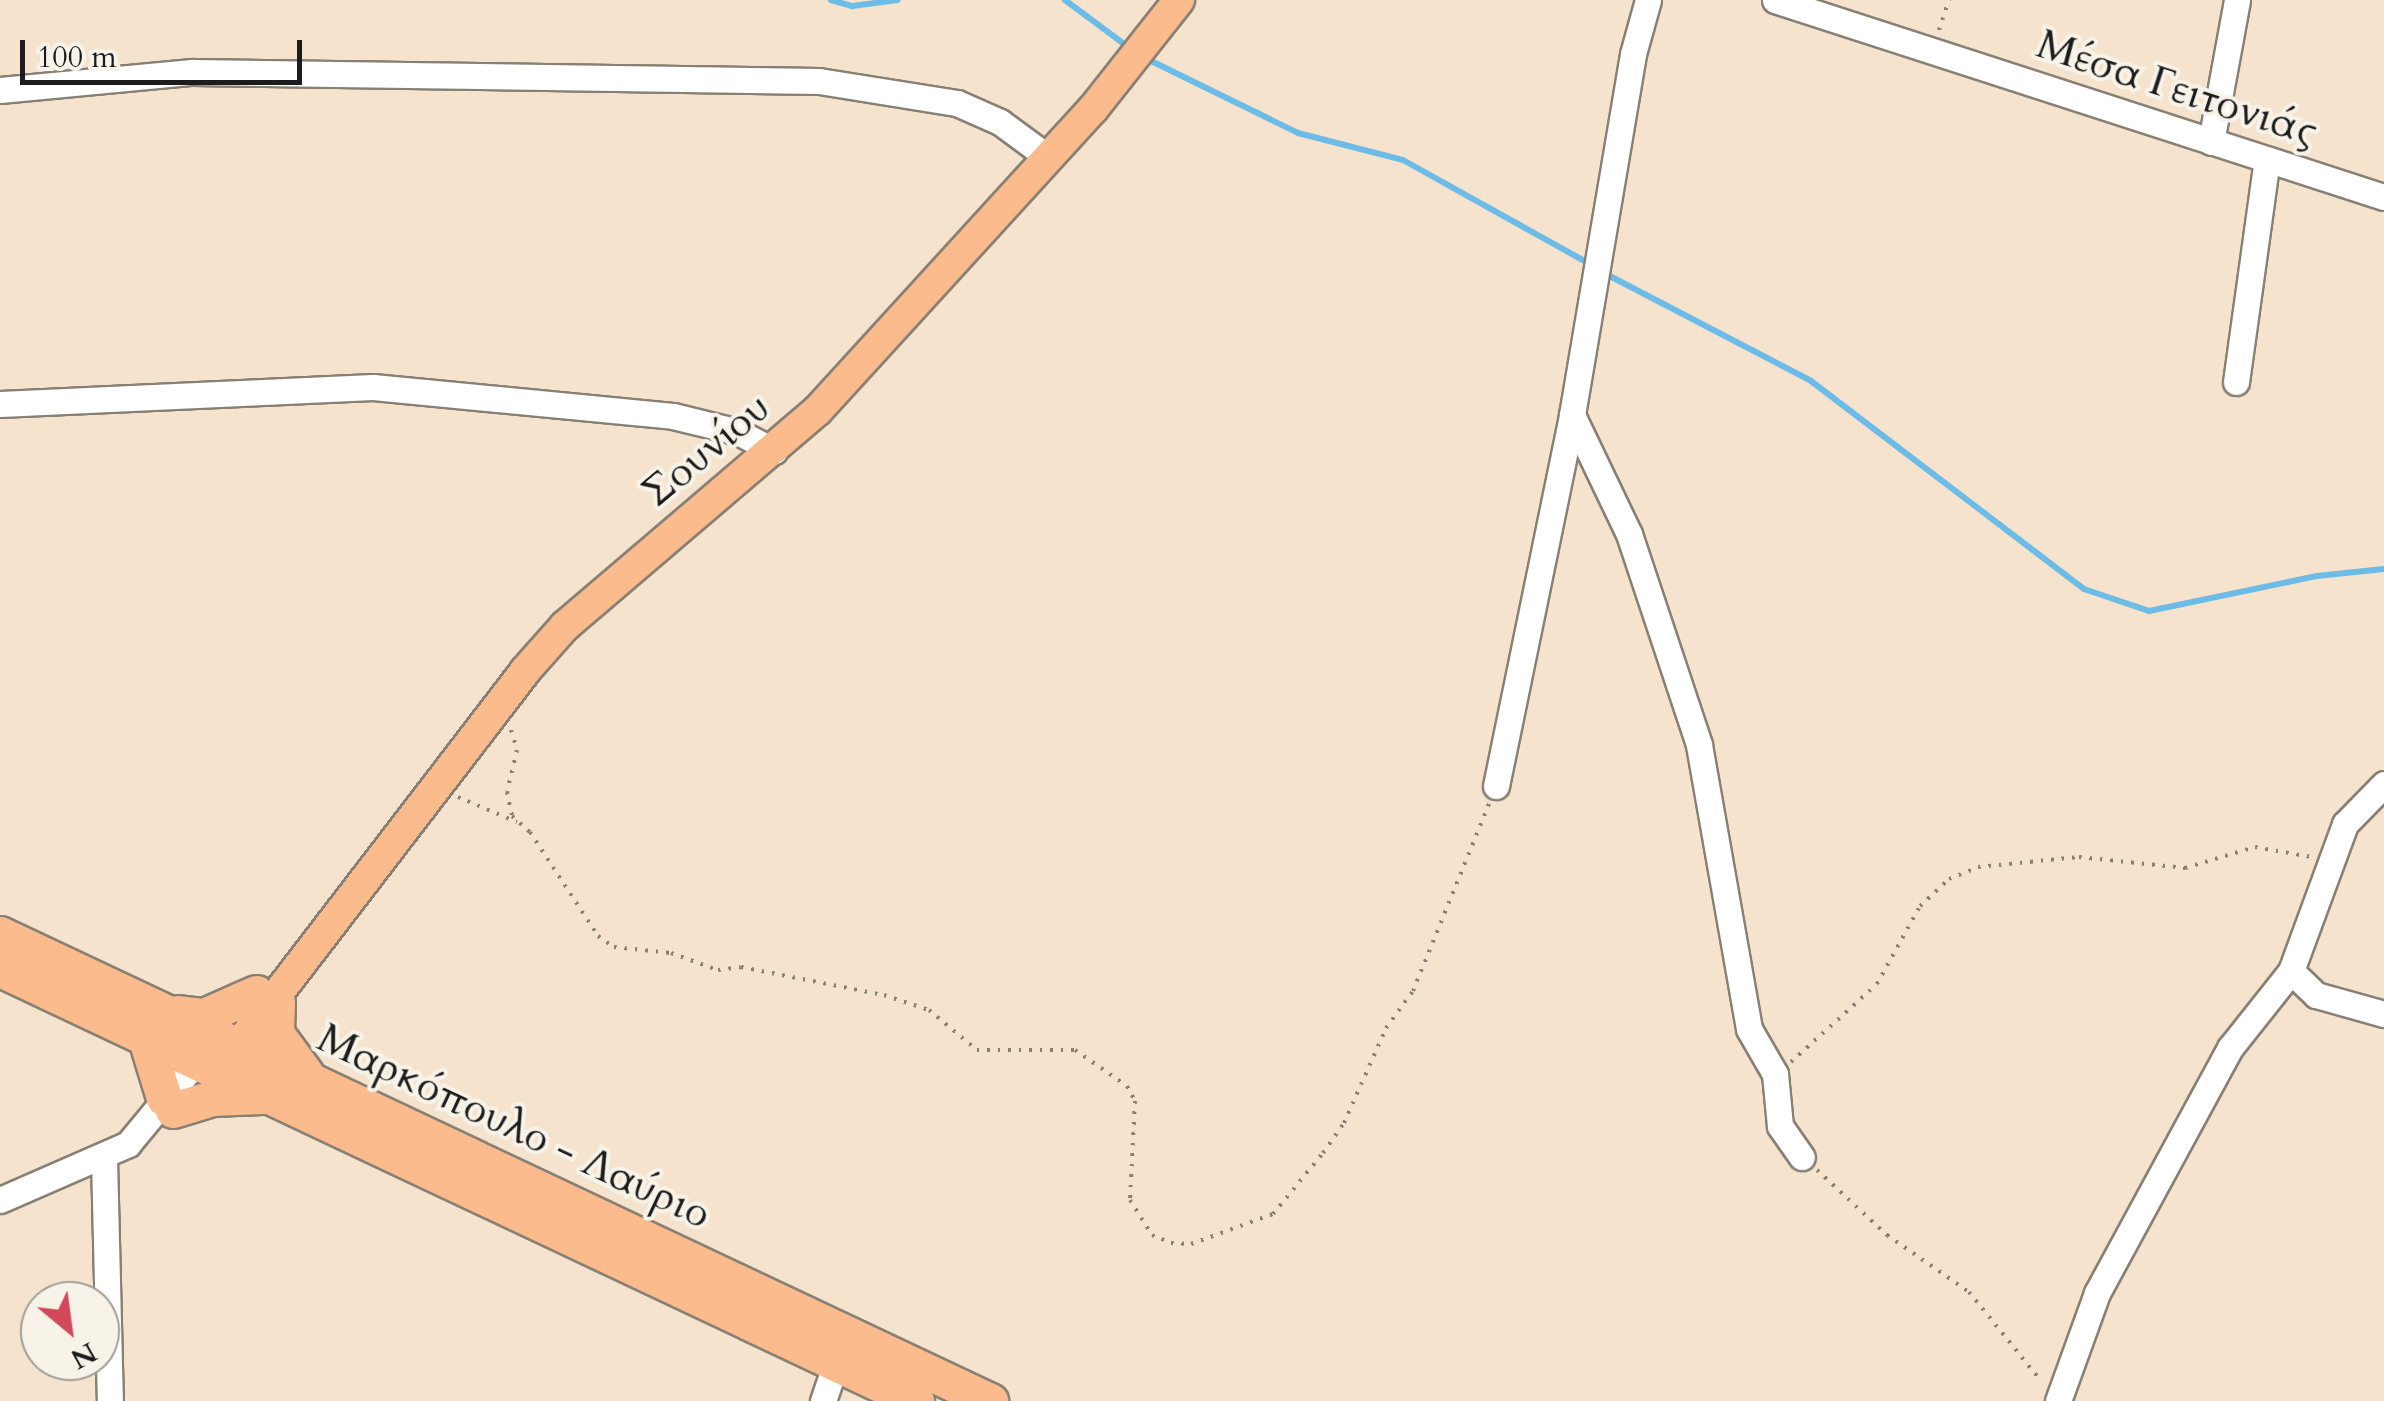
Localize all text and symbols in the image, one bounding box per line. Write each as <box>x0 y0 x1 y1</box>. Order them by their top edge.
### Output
street label: Μέσα Γειτονιάς <box>2030 19 2324 157</box>
scale bar <box>25 20 308 82</box>
text: 100 m <box>37 37 117 78</box>
street label: Σουνίου <box>632 382 780 518</box>
street label: Μαρκόπουλο - Λαύριο <box>309 1013 719 1239</box>
north arrow <box>20 1281 120 1381</box>
text: N <box>64 1333 103 1378</box>

